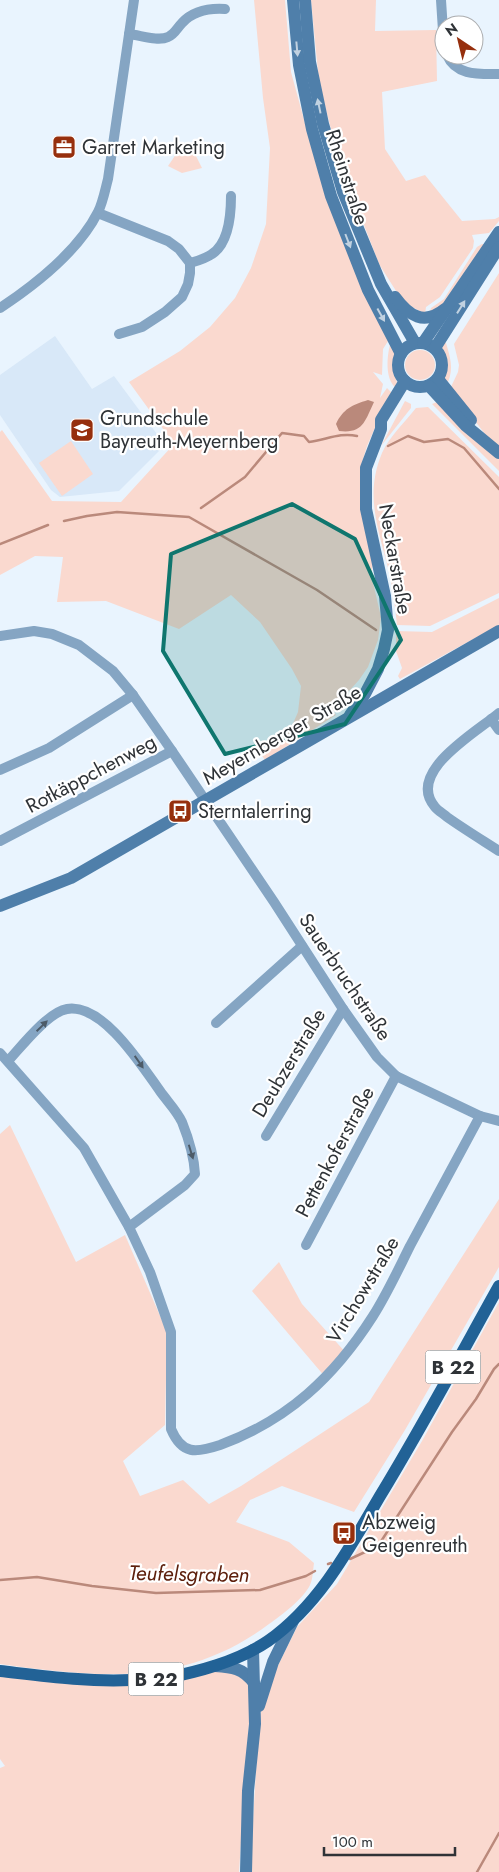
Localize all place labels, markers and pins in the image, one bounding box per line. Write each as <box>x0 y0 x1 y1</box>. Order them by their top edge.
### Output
place label: Garret Marketing <box>82 133 225 162</box>
office icon: Garret Marketing <box>51 134 77 160</box>
place label: Grundschule Bayreuth-Meyernberg <box>100 404 278 456</box>
school or university icon: Grundschule Bayreuth-Meyernberg <box>69 417 95 443</box>
place label: Sterntalerring <box>198 797 312 826</box>
bus stop icon: Sterntalerring <box>167 798 193 824</box>
place label: Abzweig Geigenreuth <box>362 1508 468 1560</box>
bus stop icon: Abzweig Geigenreuth <box>331 1520 357 1546</box>

